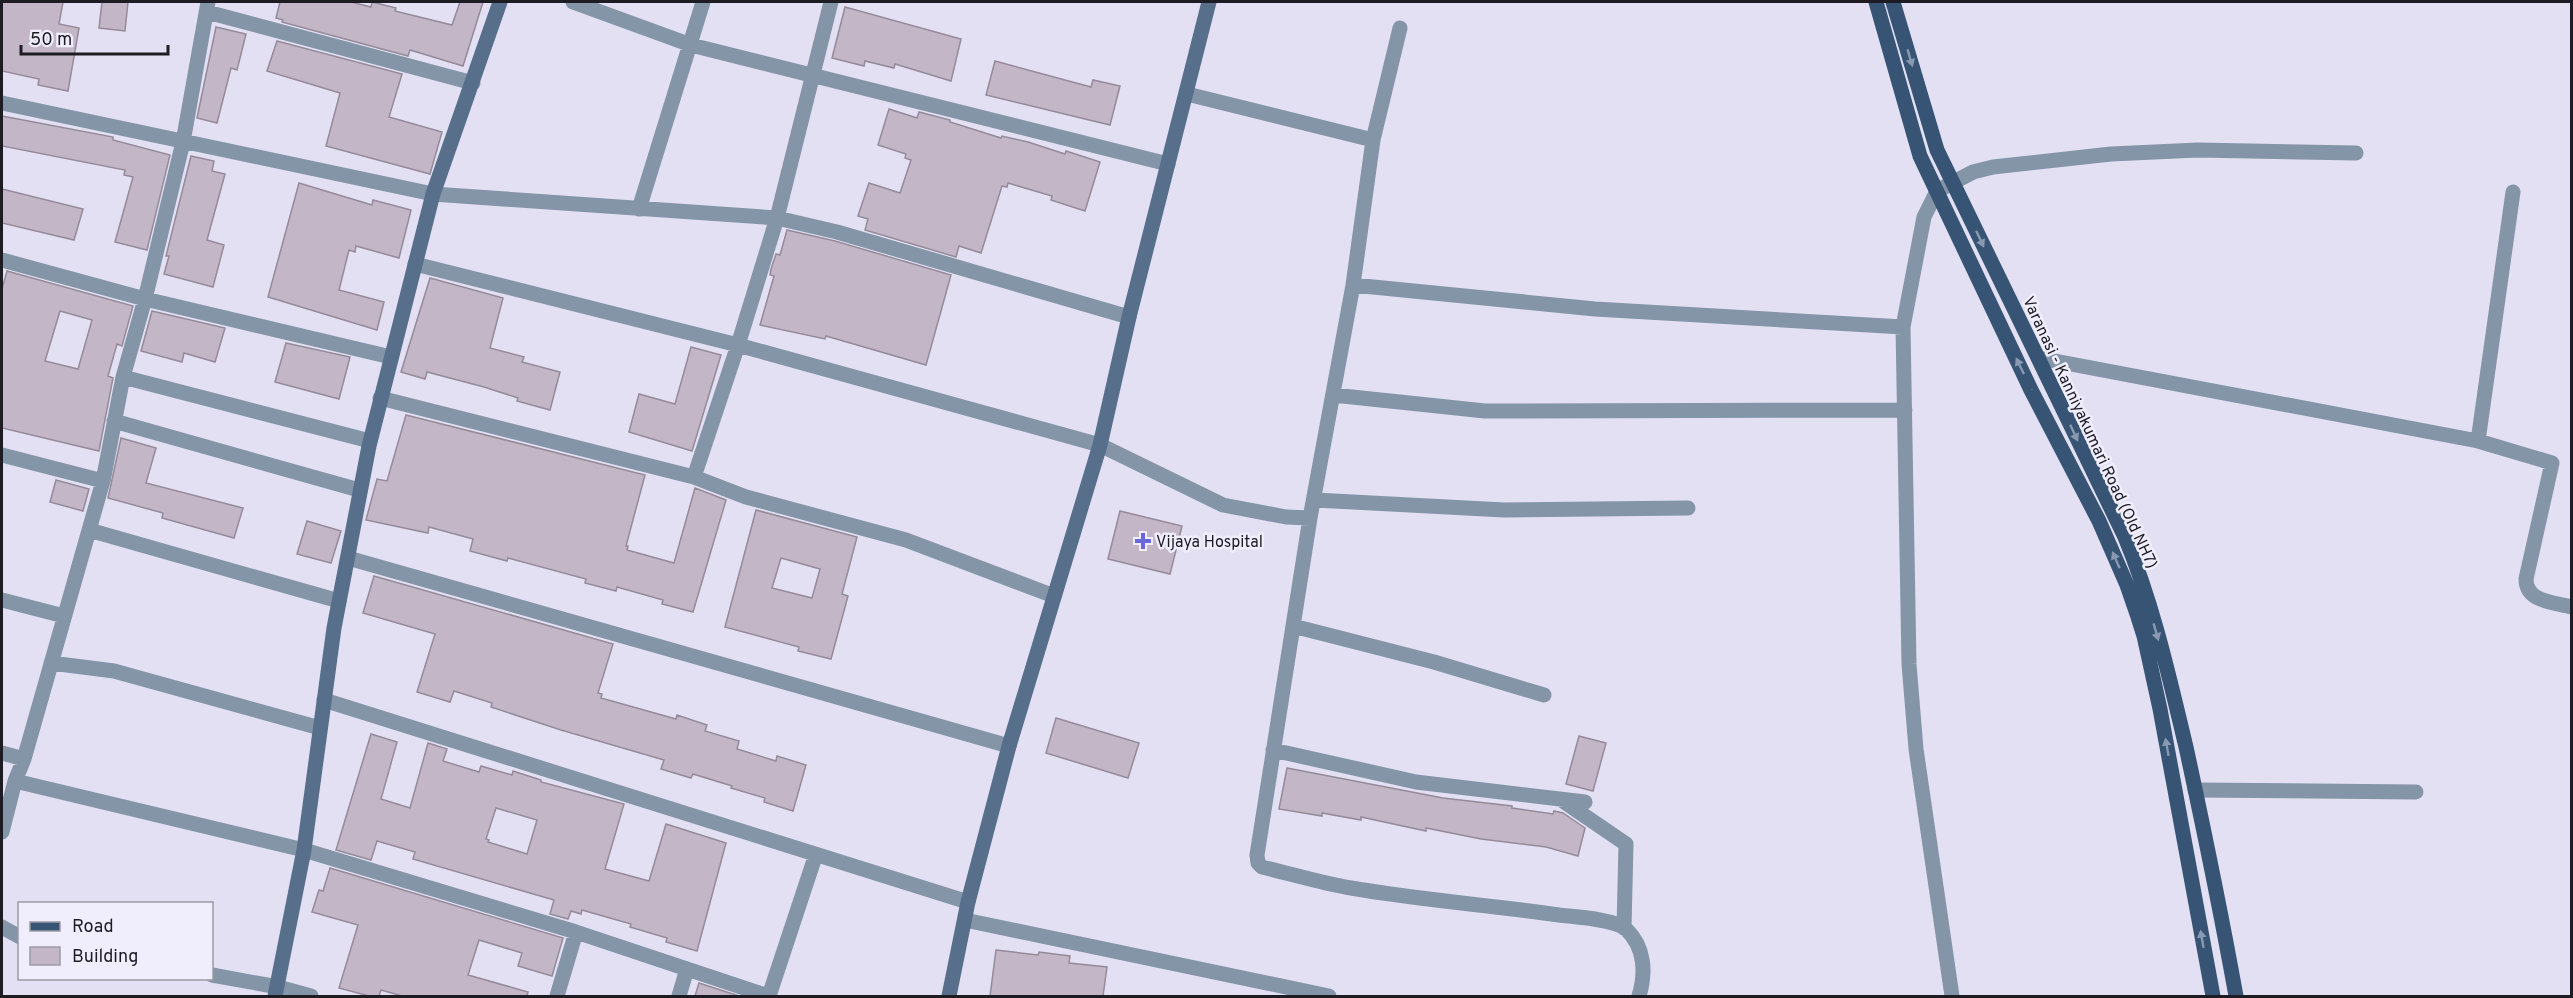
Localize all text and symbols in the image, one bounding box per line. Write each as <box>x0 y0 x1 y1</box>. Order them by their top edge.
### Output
scale bar <box>21 18 168 56</box>
text: 50 m <box>30 29 72 52</box>
one-way arrow <box>1906 49 1915 67</box>
one-way arrow <box>1975 230 1984 247</box>
street label: Varanasi - Kanniyakumari Road (Old NH7) <box>2017 294 2161 572</box>
one-way arrow <box>2015 358 2024 375</box>
one-way arrow <box>2069 425 2078 442</box>
marker: Vijaya Hospital <box>1134 532 1152 550</box>
place label: Vijaya Hospital <box>1156 533 1263 553</box>
one-way arrow <box>2111 550 2121 568</box>
one-way arrow <box>2152 623 2162 641</box>
one-way arrow <box>2162 738 2171 757</box>
legend <box>18 902 213 980</box>
text: Road <box>72 916 114 939</box>
one-way arrow <box>2197 929 2206 948</box>
text: Building <box>72 946 138 969</box>

